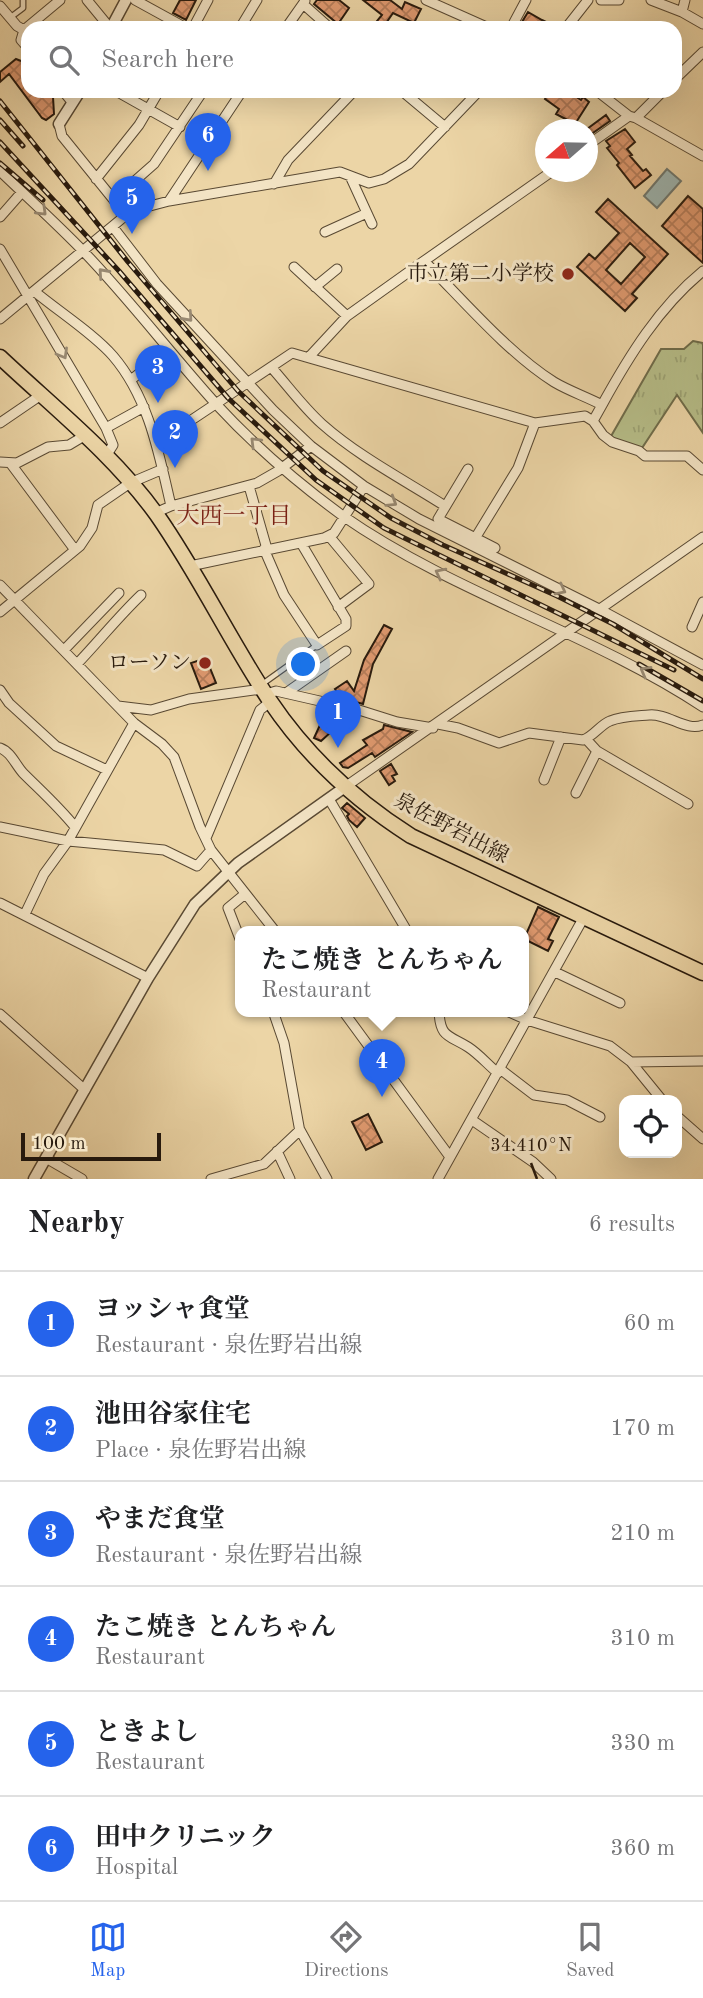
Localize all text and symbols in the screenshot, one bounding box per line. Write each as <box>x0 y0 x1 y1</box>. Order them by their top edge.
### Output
search box <box>21 21 682 98</box>
icon: search <box>45 41 83 79</box>
text: Search here <box>101 47 234 73</box>
pin: 6 <box>185 113 231 171</box>
north arrow <box>535 119 598 182</box>
pin: 5 <box>109 176 155 234</box>
one-way arrow <box>34 203 47 216</box>
place label: 市立第二小学校 <box>407 262 554 285</box>
marker: 市立第二小学校 <box>560 266 576 282</box>
one-way arrow <box>99 268 111 281</box>
one-way arrow <box>180 309 192 322</box>
pin: 3 <box>135 345 181 403</box>
one-way arrow <box>55 347 68 360</box>
pin: 2 <box>152 410 198 468</box>
one-way arrow <box>250 437 263 450</box>
one-way arrow <box>384 494 397 507</box>
district label: 大西一丁目 <box>177 503 292 528</box>
one-way arrow <box>435 567 447 581</box>
one-way arrow <box>554 581 566 595</box>
your location <box>286 647 320 681</box>
place label: ローソン <box>108 653 191 674</box>
marker: ローソン <box>197 655 213 671</box>
one-way arrow <box>640 666 652 679</box>
pin: 1 <box>315 690 361 748</box>
street label: 泉佐野岩出線 <box>390 788 512 868</box>
popup <box>235 926 529 1017</box>
text: たこ焼き とんちゃん <box>261 948 503 974</box>
text: Restaurant <box>261 979 371 1002</box>
pin: 4 <box>359 1039 405 1097</box>
map controls <box>619 1095 682 1158</box>
button: locate <box>619 1095 682 1158</box>
scale bar <box>21 1130 161 1162</box>
text: 100 m <box>32 1135 85 1154</box>
text: 34.410°N <box>490 1137 572 1155</box>
text: Nearby <box>28 1209 125 1239</box>
text: 6 results <box>589 1213 675 1236</box>
text: ヨッシャ食堂 <box>95 1297 250 1323</box>
text: 1 <box>44 1312 58 1335</box>
text: 60 m <box>624 1312 675 1335</box>
text: Restaurant · 泉佐野岩出線 <box>95 1334 362 1357</box>
text: 池田谷家住宅 <box>95 1402 251 1428</box>
text: 2 <box>44 1417 58 1440</box>
text: 170 m <box>610 1417 675 1440</box>
text: Place · 泉佐野岩出線 <box>95 1439 306 1462</box>
text: やまだ食堂 <box>95 1507 225 1533</box>
text: 3 <box>44 1522 58 1545</box>
text: 210 m <box>610 1522 675 1545</box>
text: Restaurant · 泉佐野岩出線 <box>95 1544 362 1567</box>
text: たこ焼き とんちゃん <box>95 1615 336 1641</box>
text: 4 <box>44 1627 58 1650</box>
text: 310 m <box>610 1627 675 1650</box>
text: Restaurant <box>95 1646 205 1669</box>
text: ときよし <box>95 1720 199 1746</box>
text: 5 <box>44 1732 58 1755</box>
text: 330 m <box>610 1732 675 1755</box>
text: Restaurant <box>95 1751 205 1774</box>
text: 田中クリニック <box>95 1825 275 1851</box>
text: 6 <box>44 1837 58 1860</box>
text: 360 m <box>610 1837 675 1860</box>
text: Hospital <box>95 1856 178 1879</box>
tab: Map <box>89 1918 127 1983</box>
tab: Directions <box>304 1918 389 1983</box>
tab: Saved <box>566 1918 614 1983</box>

